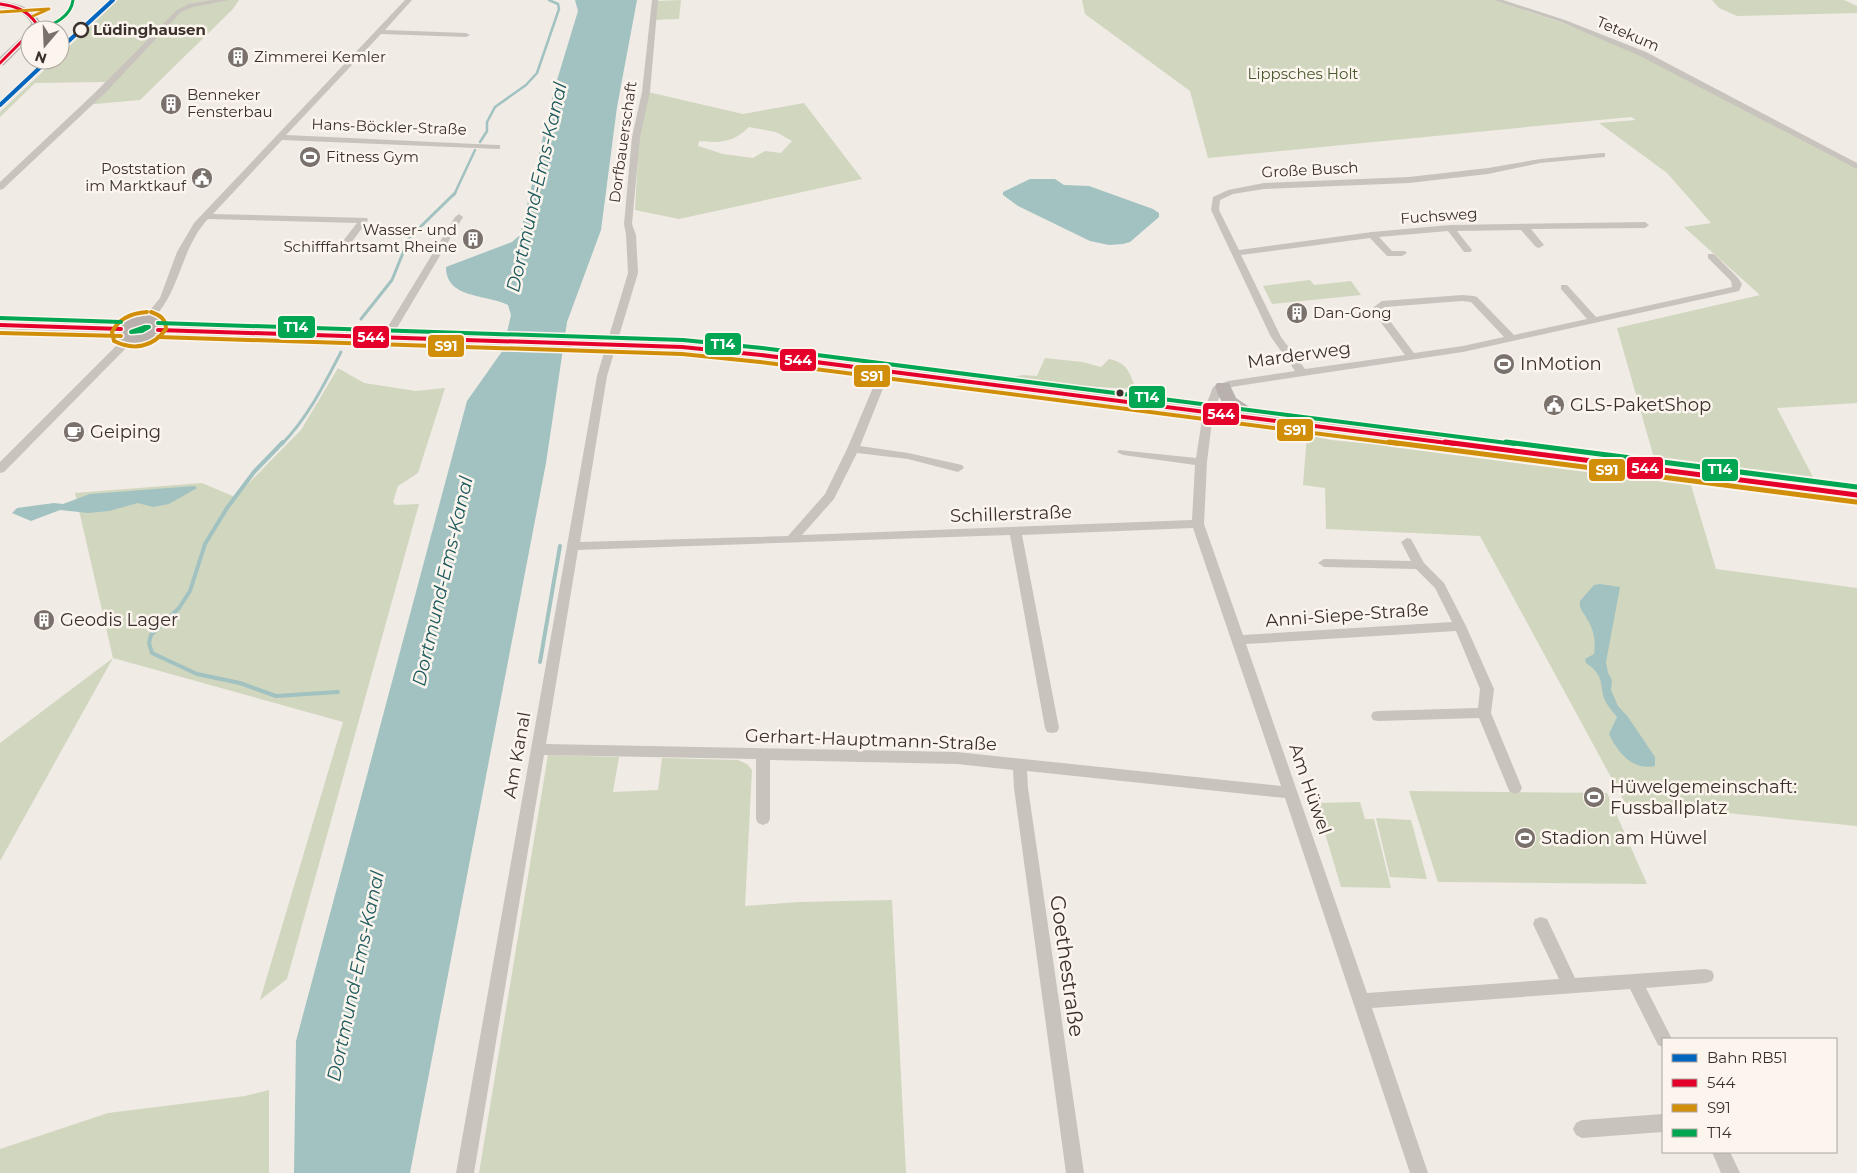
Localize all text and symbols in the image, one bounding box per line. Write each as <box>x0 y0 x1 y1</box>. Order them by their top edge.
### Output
street label: Tetekum <box>1594 12 1663 55</box>
north arrow <box>20 20 70 70</box>
place label: Lüdinghausen <box>93 20 206 39</box>
marker: Lüdinghausen <box>73 22 89 38</box>
building icon: Zimmerei Kemler <box>226 45 250 69</box>
text: N <box>32 47 49 68</box>
place label: Zimmerei Kemler <box>254 47 386 66</box>
park label: Lippsches Holt <box>1248 64 1358 83</box>
water label: Dortmund-Ems-Kanal <box>501 79 572 294</box>
street label: Dorfbauerschaft <box>605 80 640 204</box>
place label: Benneker Fensterbau <box>187 85 273 121</box>
building icon: Benneker Fensterbau <box>159 92 183 116</box>
street label: Hans-Böckler-Straße <box>311 114 467 139</box>
sports icon: Fitness Gym <box>298 145 322 169</box>
place label: Fitness Gym <box>326 147 419 166</box>
street label: Große Busch <box>1261 157 1359 182</box>
place label: Poststation im Marktkauf <box>85 159 187 195</box>
public building icon: Poststation im Marktkauf <box>190 166 214 190</box>
street label: Fuchsweg <box>1400 203 1478 228</box>
place label: Wasser- und Schifffahrtsamt Rheine <box>283 220 457 256</box>
building icon: Wasser- und Schifffahrtsamt Rheine <box>461 227 485 251</box>
building icon: Dan-Gong <box>1285 301 1309 325</box>
place label: Dan-Gong <box>1313 303 1392 322</box>
line badge: T14 <box>277 315 316 339</box>
text: T14 <box>284 318 309 336</box>
line badge: 544 <box>352 325 390 349</box>
text: 544 <box>357 328 385 346</box>
line badge: T14 <box>704 332 742 356</box>
line badge: S91 <box>427 334 465 358</box>
text: T14 <box>711 335 736 353</box>
text: S91 <box>434 337 458 355</box>
street label: Marderweg <box>1246 337 1352 373</box>
line badge: 544 <box>779 348 817 372</box>
text: 544 <box>784 351 812 369</box>
sports icon: InMotion <box>1492 352 1516 376</box>
place label: InMotion <box>1520 353 1602 375</box>
line badge: S91 <box>853 364 891 388</box>
text: S91 <box>860 367 884 385</box>
line badge: T14 <box>1128 385 1166 409</box>
unlabelled marker <box>1115 388 1125 398</box>
text: T14 <box>1135 388 1160 406</box>
public building icon: GLS-PaketShop <box>1542 393 1566 417</box>
place label: GLS-PaketShop <box>1570 394 1711 416</box>
line badge: 544 <box>1202 402 1240 426</box>
text: 544 <box>1207 405 1235 423</box>
line badge: S91 <box>1276 418 1314 442</box>
cafe icon: Geiping <box>62 420 86 444</box>
place label: Geiping <box>90 421 161 443</box>
text: S91 <box>1283 421 1307 439</box>
line badge: 544 <box>1626 456 1664 480</box>
line badge: S91 <box>1588 458 1626 482</box>
line badge: T14 <box>1701 458 1739 482</box>
text: 544 <box>1631 459 1659 477</box>
text: T14 <box>1708 460 1733 478</box>
text: S91 <box>1595 461 1619 479</box>
water label: Dortmund-Ems-Kanal <box>407 473 478 688</box>
street label: Schillerstraße <box>950 501 1072 527</box>
street label: Anni-Siepe-Straße <box>1265 598 1429 632</box>
building icon: Geodis Lager <box>32 608 56 632</box>
place label: Geodis Lager <box>60 609 178 631</box>
street label: Am Kanal <box>499 710 535 800</box>
street label: Gerhart-Hauptmann-Straße <box>745 725 997 755</box>
street label: Am Hüwel <box>1284 741 1336 837</box>
place label: Hüwelgemeinschaft: Fussballplatz <box>1610 776 1797 819</box>
sports icon: Hüwelgemeinschaft: Fussballplatz <box>1582 785 1606 809</box>
sports icon: Stadion am Hüwel <box>1513 826 1537 850</box>
place label: Stadion am Hüwel <box>1541 827 1707 849</box>
water label: Dortmund-Ems-Kanal <box>322 868 389 1084</box>
street label: Goethestraße <box>1045 893 1090 1038</box>
legend <box>1662 1038 1837 1153</box>
text: Bahn RB51 <box>1707 1048 1787 1067</box>
text: 544 <box>1707 1073 1735 1092</box>
text: S91 <box>1707 1098 1731 1117</box>
text: T14 <box>1707 1123 1732 1142</box>

